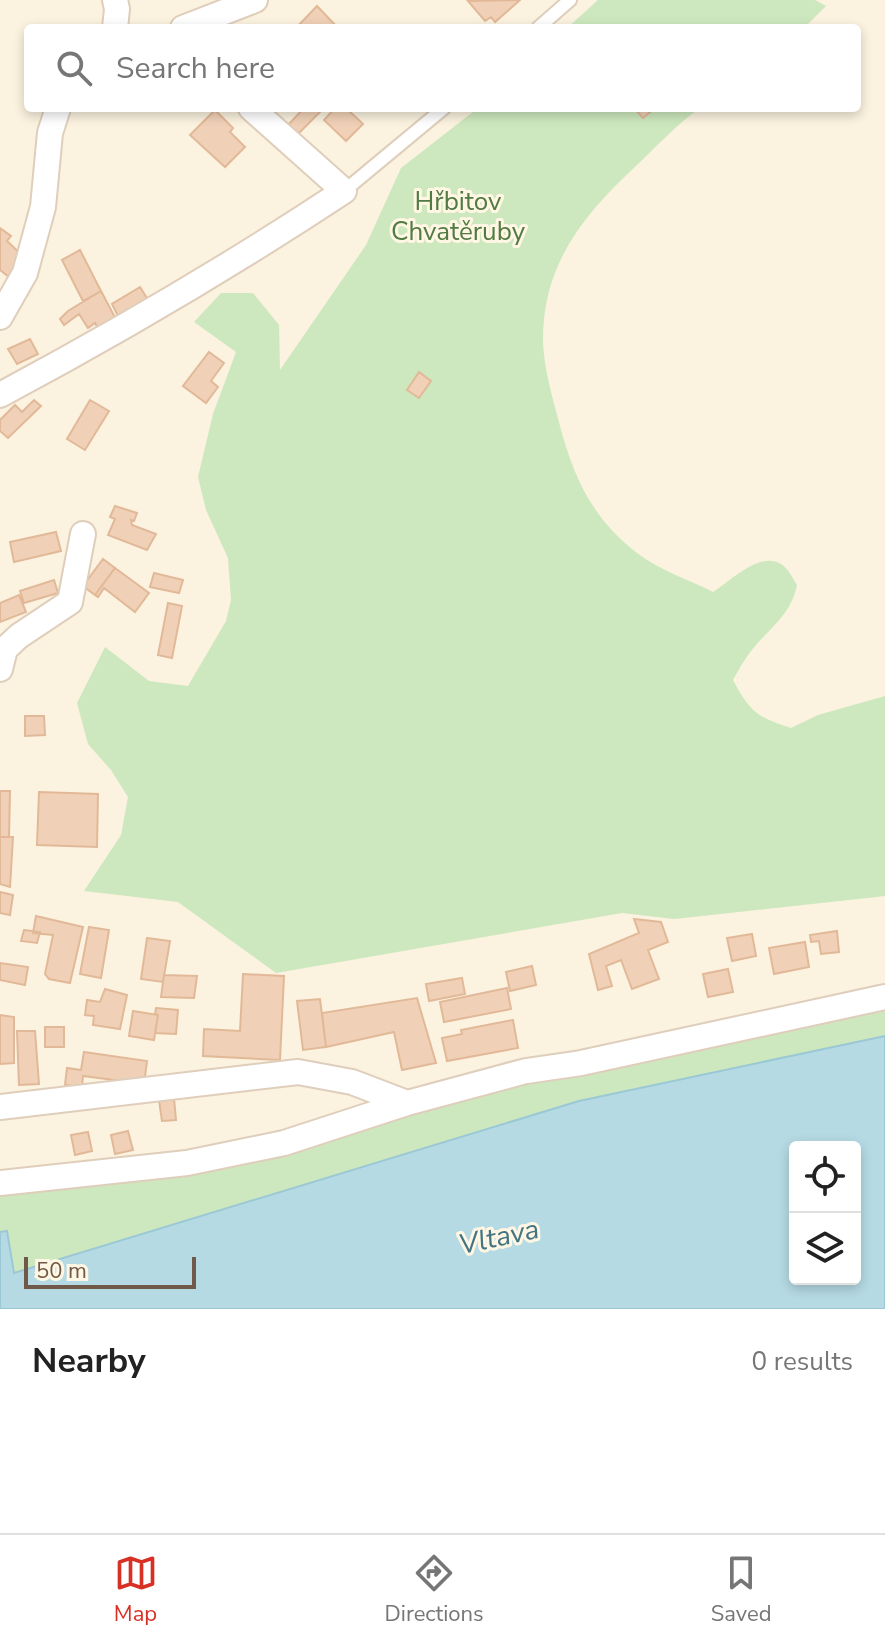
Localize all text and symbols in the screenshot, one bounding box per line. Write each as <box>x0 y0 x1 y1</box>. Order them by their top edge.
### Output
search box <box>24 24 861 112</box>
icon: search <box>52 46 96 90</box>
text: Search here <box>116 48 275 89</box>
park label: Hřbitov Chvatěruby <box>391 184 526 249</box>
map controls <box>789 1141 861 1285</box>
button: locate <box>789 1141 861 1213</box>
water label: Vltava <box>456 1210 542 1264</box>
button: layers <box>789 1213 861 1285</box>
scale bar <box>24 1253 196 1289</box>
text: 50 m <box>36 1256 87 1286</box>
text: Nearby <box>32 1338 146 1384</box>
text: 0 results <box>752 1344 853 1379</box>
tab: Map <box>114 1551 158 1629</box>
tab: Directions <box>385 1551 484 1629</box>
tab: Saved <box>711 1551 771 1629</box>

